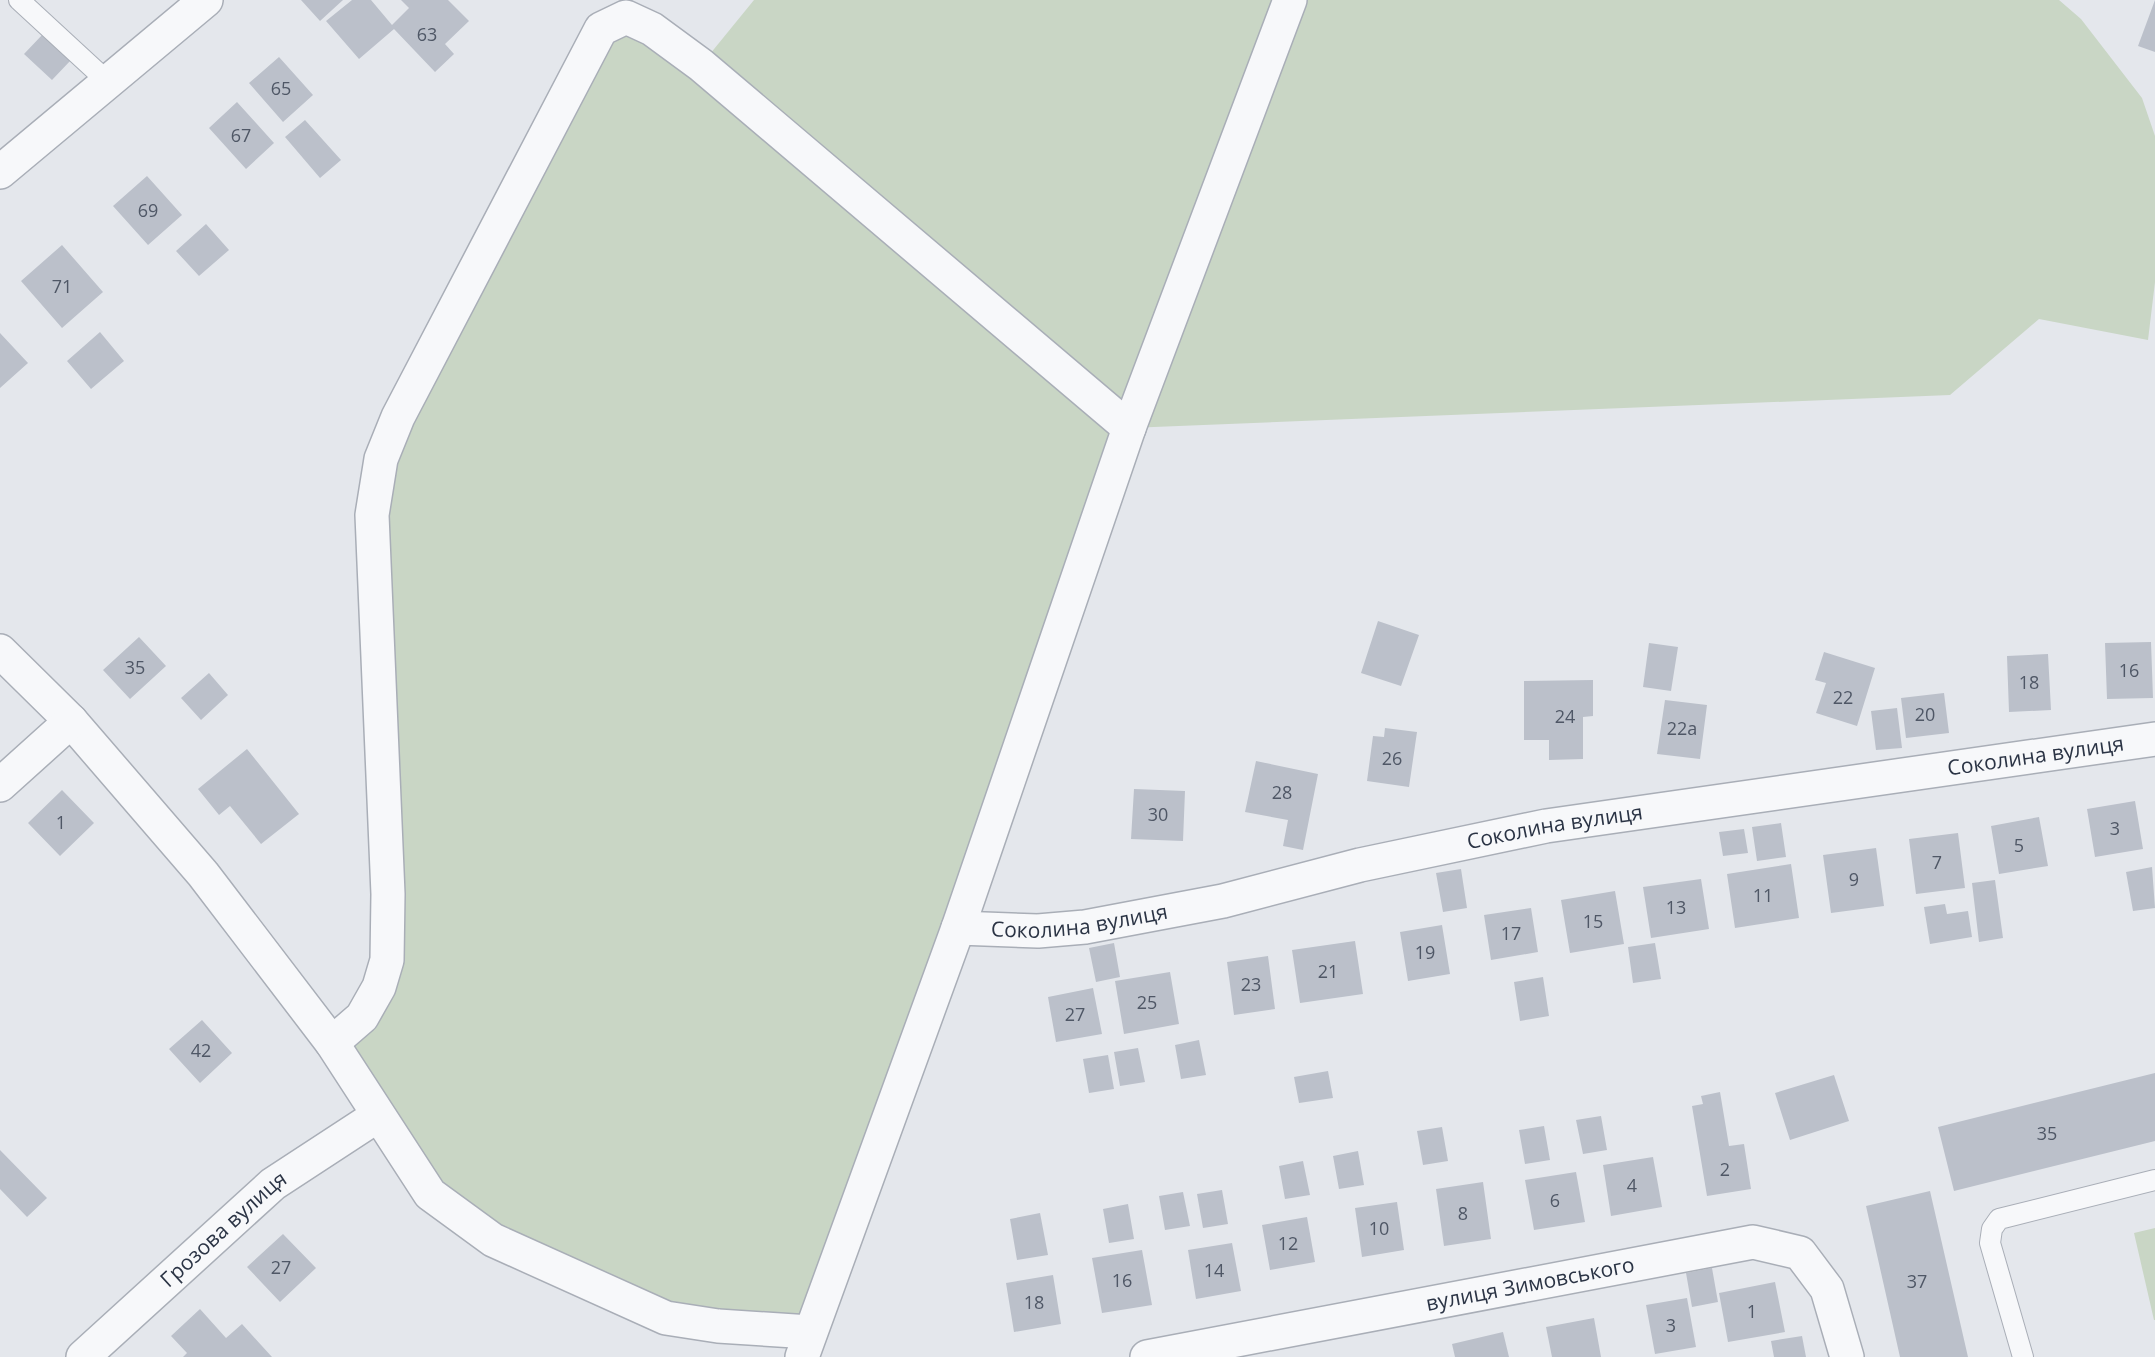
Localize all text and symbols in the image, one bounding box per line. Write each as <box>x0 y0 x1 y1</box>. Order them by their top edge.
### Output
house number: 63 <box>417 22 437 46</box>
house number: 65 <box>271 76 291 100</box>
house number: 67 <box>231 123 251 147</box>
house number: 69 <box>138 198 158 222</box>
house number: 71 <box>52 274 72 298</box>
house number: 35 <box>125 655 145 679</box>
house number: 16 <box>2119 658 2139 682</box>
house number: 18 <box>2019 670 2039 694</box>
house number: 22 <box>1833 685 1853 709</box>
house number: 20 <box>1915 702 1935 726</box>
house number: 24 <box>1555 704 1575 728</box>
house number: 22а <box>1667 716 1697 740</box>
street label: Соколина вулиця <box>1945 729 2126 782</box>
house number: 26 <box>1382 746 1402 770</box>
house number: 28 <box>1272 780 1292 804</box>
street label: Соколина вулиця <box>1464 797 1644 855</box>
house number: 30 <box>1148 802 1168 826</box>
house number: 1 <box>56 810 66 834</box>
house number: 3 <box>2110 816 2120 840</box>
house number: 5 <box>2014 833 2024 857</box>
house number: 7 <box>1932 850 1942 874</box>
house number: 9 <box>1849 867 1859 891</box>
house number: 11 <box>1753 883 1773 907</box>
house number: 13 <box>1666 895 1686 919</box>
street label: Соколина вулиця <box>990 897 1170 944</box>
house number: 15 <box>1583 909 1603 933</box>
house number: 17 <box>1501 921 1521 945</box>
house number: 19 <box>1415 940 1435 964</box>
house number: 21 <box>1318 959 1338 983</box>
house number: 23 <box>1241 972 1261 996</box>
house number: 25 <box>1137 990 1157 1014</box>
house number: 27 <box>1065 1002 1085 1026</box>
house number: 42 <box>191 1038 211 1062</box>
house number: 35 <box>2037 1121 2057 1145</box>
house number: 2 <box>1720 1157 1730 1181</box>
street label: Грозова вулиця <box>154 1164 292 1293</box>
house number: 4 <box>1627 1173 1637 1197</box>
house number: 6 <box>1550 1188 1560 1212</box>
house number: 8 <box>1458 1201 1468 1225</box>
house number: 10 <box>1369 1216 1389 1240</box>
house number: 12 <box>1278 1231 1298 1255</box>
street label: вулиця Зимовського <box>1423 1250 1637 1317</box>
house number: 27 <box>271 1255 291 1279</box>
house number: 14 <box>1204 1258 1224 1282</box>
house number: 16 <box>1112 1268 1132 1292</box>
house number: 37 <box>1907 1269 1927 1293</box>
house number: 18 <box>1024 1290 1044 1314</box>
house number: 1 <box>1747 1299 1757 1323</box>
house number: 3 <box>1666 1313 1676 1337</box>

